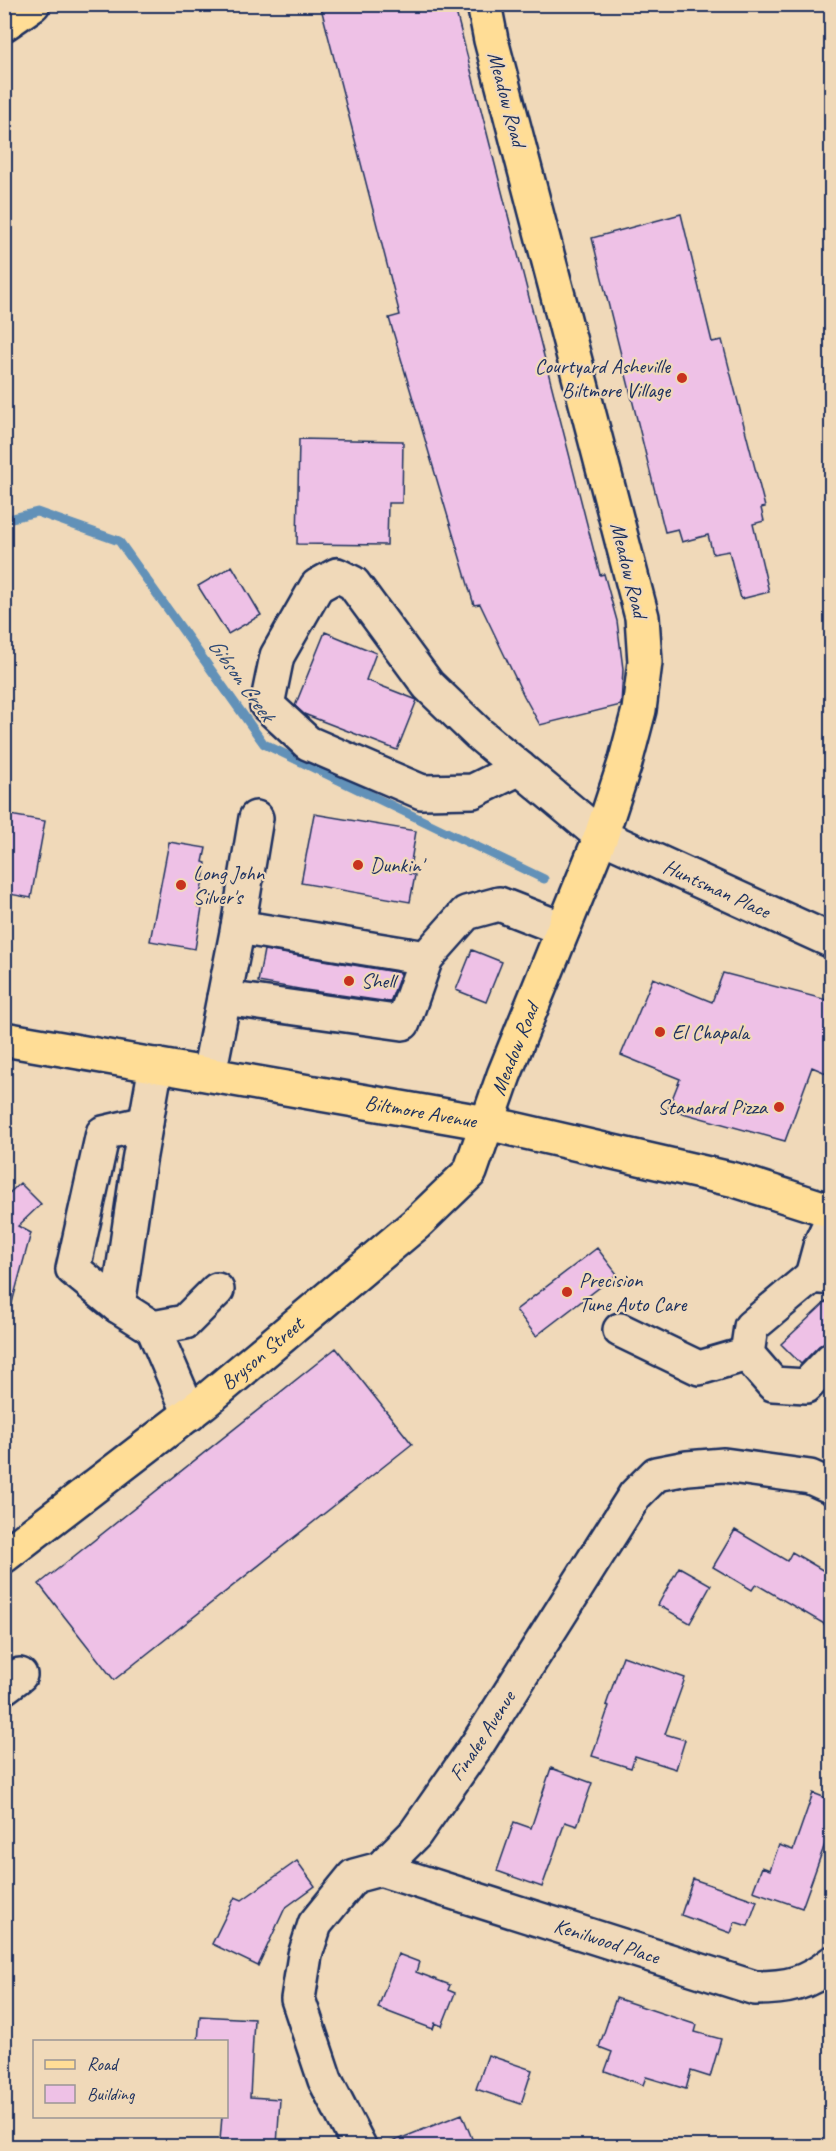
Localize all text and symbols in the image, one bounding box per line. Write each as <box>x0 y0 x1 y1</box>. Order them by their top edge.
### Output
street label: Meadow Road <box>482 49 533 152</box>
place label: Courtyard Asheville Biltmore Village <box>535 353 671 403</box>
marker: Courtyard Asheville Biltmore Village <box>675 371 689 385</box>
street label: Meadow Road <box>605 520 654 623</box>
water label: Gibson Creek <box>202 633 283 730</box>
place label: Dunkin' <box>370 852 427 878</box>
street label: Huntsman Place <box>659 853 776 925</box>
marker: Dunkin' <box>351 858 365 872</box>
place label: Long John Silver's <box>193 860 265 910</box>
marker: Long John Silver's <box>174 878 188 892</box>
place label: Shell <box>361 968 399 994</box>
marker: Shell <box>342 974 356 988</box>
street label: Meadow Road <box>485 997 546 1099</box>
place label: El Chapala <box>672 1019 751 1045</box>
marker: El Chapala <box>653 1025 667 1039</box>
street label: Biltmore Avenue <box>363 1089 480 1134</box>
place label: Standard Pizza <box>657 1094 769 1120</box>
marker: Standard Pizza <box>772 1100 786 1114</box>
place label: Precision Tune Auto Care <box>579 1267 688 1317</box>
marker: Precision Tune Auto Care <box>560 1285 574 1299</box>
street label: Bryson Street <box>215 1310 310 1396</box>
street label: Finalee Avenue <box>443 1684 522 1786</box>
street label: Kenilwood Place <box>551 1912 664 1970</box>
legend <box>33 2040 228 2118</box>
text: Road <box>87 2053 120 2075</box>
text: Building <box>87 2083 136 2105</box>

